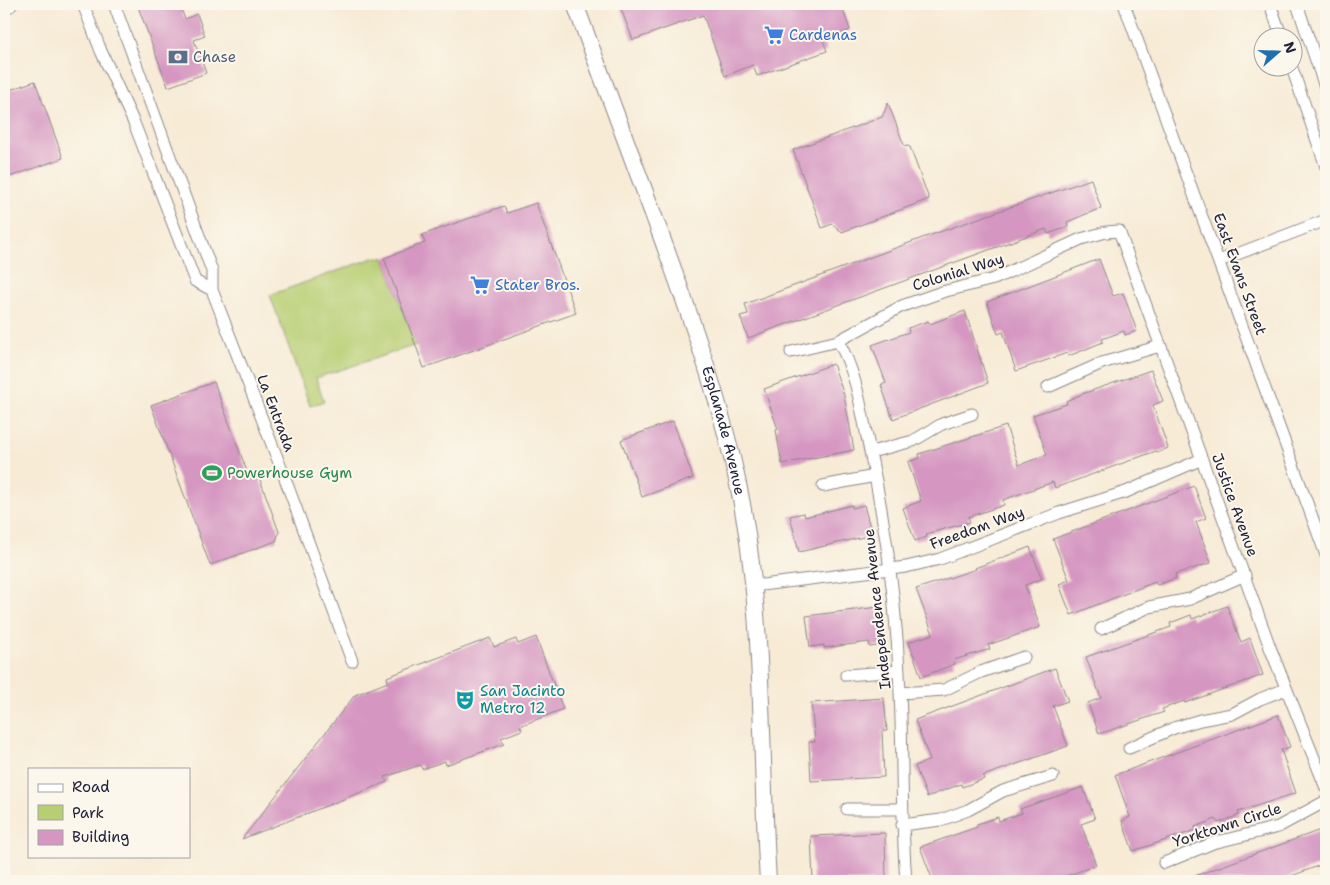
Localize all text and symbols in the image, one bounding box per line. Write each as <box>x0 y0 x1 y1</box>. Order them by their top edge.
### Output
supermarket icon: Cardenas <box>763 24 785 46</box>
place label: Cardenas <box>789 25 857 45</box>
north arrow <box>1252 28 1302 78</box>
text: N <box>1280 39 1301 56</box>
bank icon: Chase <box>167 46 189 68</box>
place label: Chase <box>193 47 236 67</box>
street label: East Evans Street <box>1209 210 1271 338</box>
street label: Colonial Way <box>910 249 1006 295</box>
supermarket icon: Stater Bros. <box>469 274 491 296</box>
place label: Stater Bros. <box>495 275 580 295</box>
street label: Esplanade Avenue <box>697 363 750 497</box>
street label: La Entrada <box>252 372 300 455</box>
street label: Justice Avenue <box>1207 451 1263 559</box>
sports icon: Powerhouse Gym <box>201 462 223 484</box>
place label: Powerhouse Gym <box>227 463 352 483</box>
street label: Freedom Way <box>927 502 1027 554</box>
street label: Independence Avenue <box>859 528 895 690</box>
place label: San Jacinto Metro 12 <box>480 681 565 718</box>
theatre icon: San Jacinto Metro 12 <box>454 689 476 711</box>
legend <box>28 768 190 858</box>
text: Road <box>72 777 110 797</box>
street label: Yorktown Circle <box>1170 798 1284 852</box>
text: Park <box>72 803 104 823</box>
text: Building <box>72 827 129 847</box>

